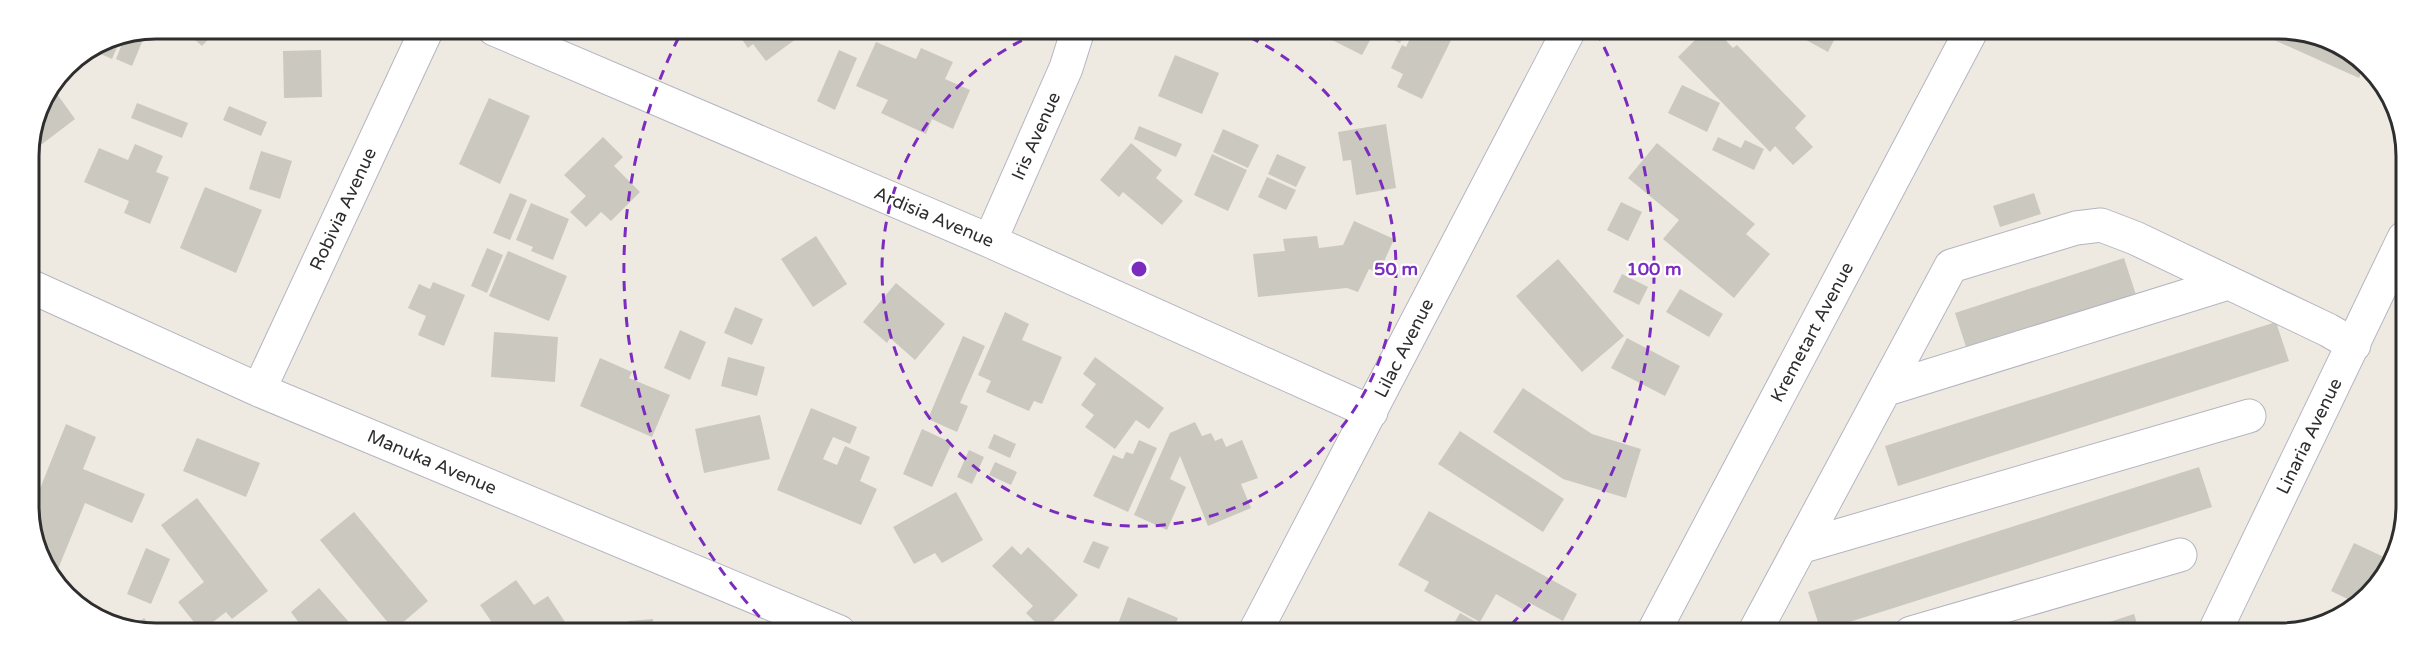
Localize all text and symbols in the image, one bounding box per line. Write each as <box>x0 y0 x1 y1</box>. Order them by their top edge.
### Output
street label: Iris Avenue <box>1007 89 1065 183</box>
street label: Robivia Avenue <box>305 144 381 274</box>
street label: Ardisia Avenue <box>871 182 997 252</box>
text: 50 m <box>1374 258 1418 280</box>
text: 100 m <box>1626 258 1682 280</box>
street label: Kremetart Avenue <box>1766 258 1858 406</box>
centre of rings <box>1129 259 1149 279</box>
street label: Lilac Avenue <box>1370 295 1438 401</box>
street label: Linaria Avenue <box>2271 374 2347 498</box>
street label: Manuka Avenue <box>364 425 500 499</box>

